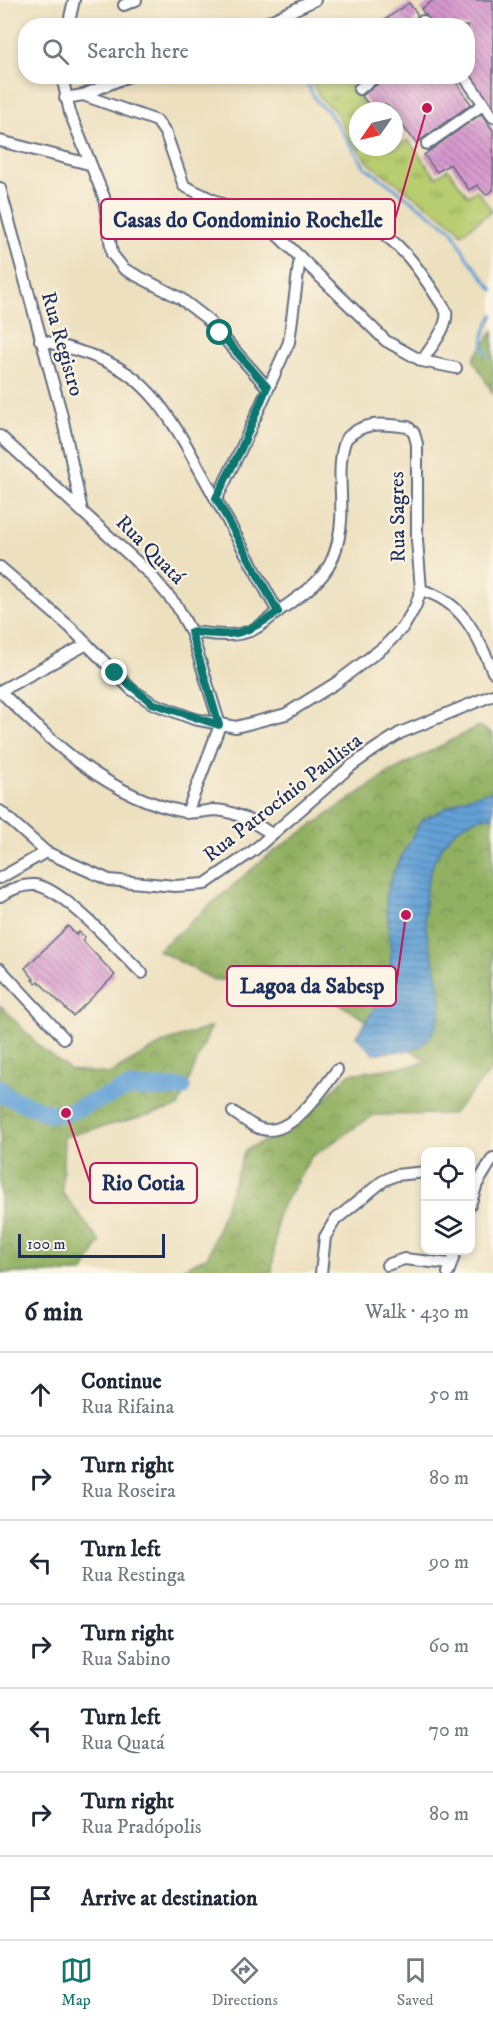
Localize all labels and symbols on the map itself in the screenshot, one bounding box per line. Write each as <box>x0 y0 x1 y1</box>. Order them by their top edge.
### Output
north arrow <box>349 102 403 156</box>
callout: Casas do Condominio Rochelle <box>101 199 395 239</box>
text: Casas do Condominio Rochelle <box>113 207 383 234</box>
street label: Rua Registro <box>35 289 89 399</box>
route start <box>206 319 232 345</box>
street label: Rua Sagres <box>384 471 412 563</box>
street label: Rua Quatá <box>110 510 190 590</box>
route end <box>101 659 127 685</box>
street label: Rua Patrocínio Paulista <box>198 728 368 868</box>
callout: Lagoa da Sabesp <box>227 966 396 1006</box>
text: Lagoa da Sabesp <box>240 973 384 1000</box>
callout: Rio Cotia <box>90 1163 197 1203</box>
text: Rio Cotia <box>101 1170 185 1197</box>
scale bar <box>18 1231 165 1258</box>

